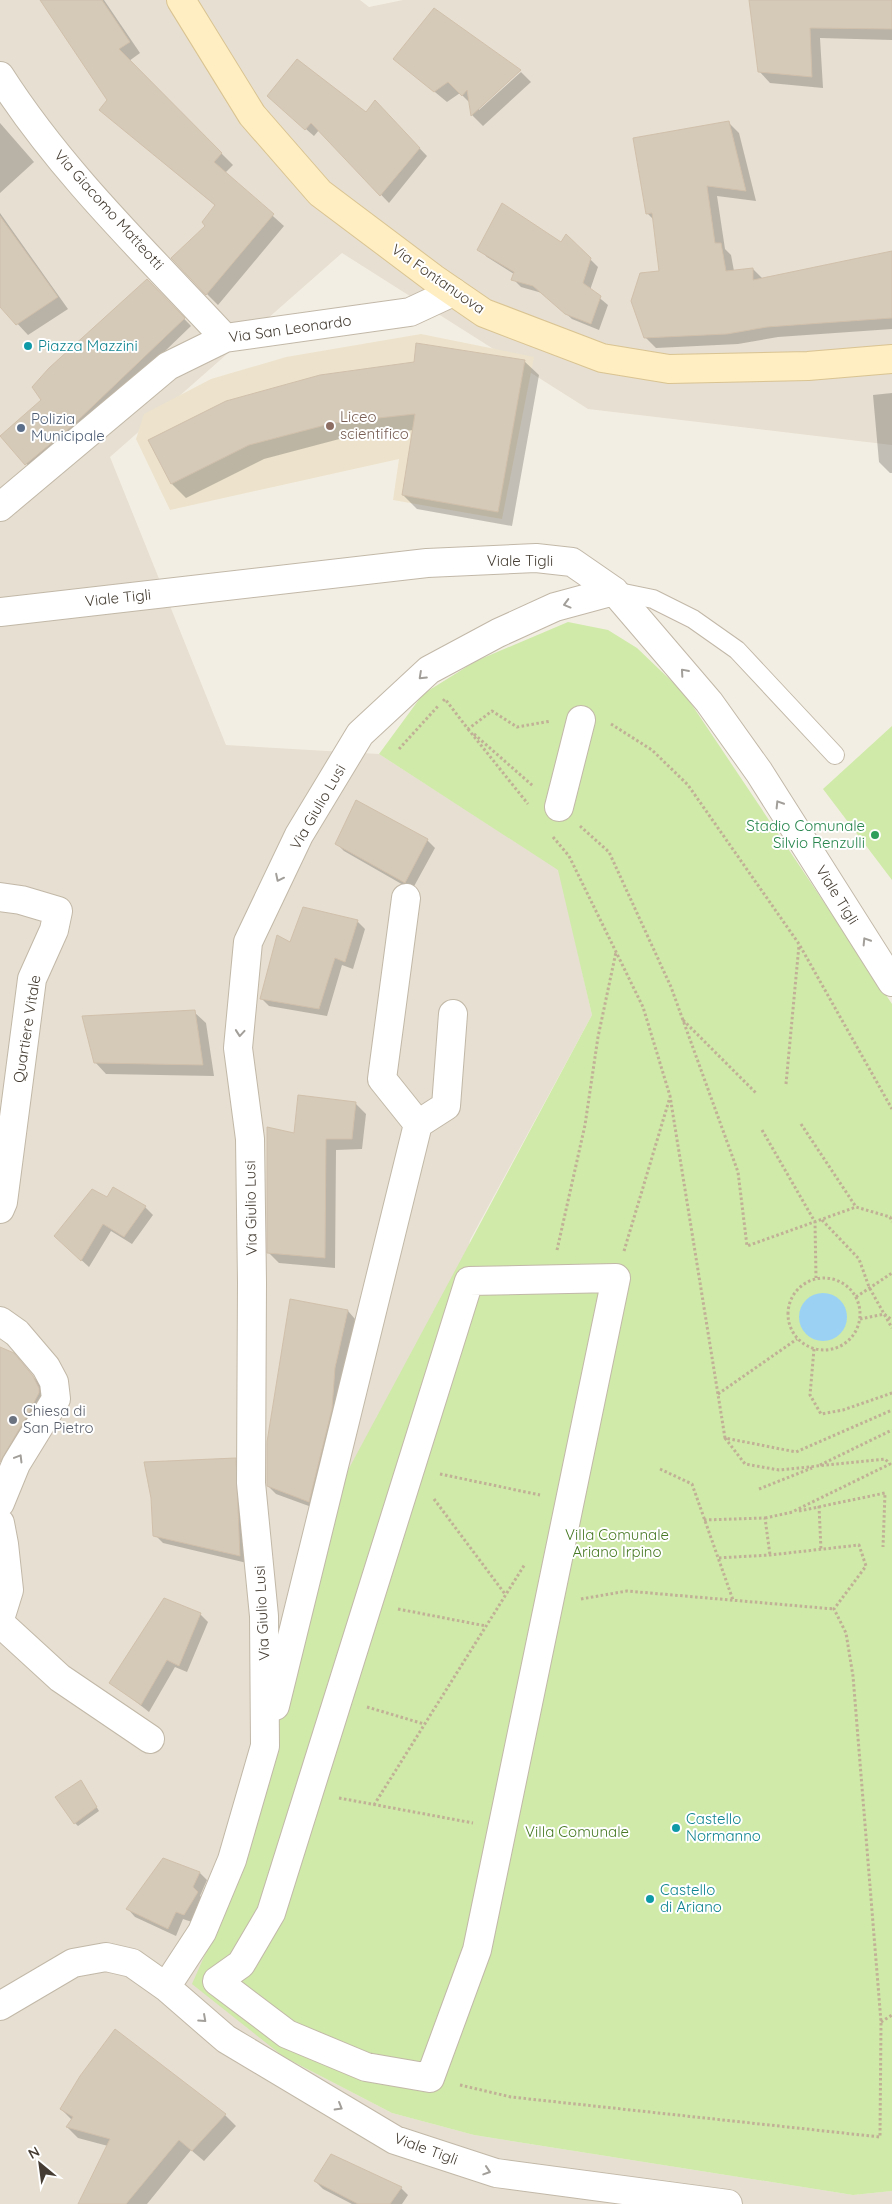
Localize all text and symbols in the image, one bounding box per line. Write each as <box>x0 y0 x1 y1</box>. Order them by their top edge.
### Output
street label: Via Giacomo Matteotti <box>50 146 168 274</box>
street label: Via Fontanuova <box>388 239 489 318</box>
street label: Via San Leonardo <box>227 311 352 347</box>
place label: Piazza Mazzini <box>38 336 138 355</box>
marker: Piazza Mazzini <box>22 340 34 352</box>
place label: Liceo scientifico <box>340 407 409 443</box>
place label: Polizia Municipale <box>31 409 105 445</box>
marker: Liceo scientifico <box>324 420 336 432</box>
marker: Polizia Municipale <box>15 422 27 434</box>
street label: Viale Tigli <box>487 551 553 570</box>
street label: Viale Tigli <box>84 585 152 610</box>
one-way arrow <box>563 598 571 608</box>
one-way arrow <box>681 669 689 678</box>
one-way arrow <box>419 670 428 679</box>
street label: Via Giulio Lusi <box>286 761 350 853</box>
one-way arrow <box>775 800 785 809</box>
place label: Stadio Comunale Silvio Renzulli <box>746 816 865 852</box>
marker: Stadio Comunale Silvio Renzulli <box>869 829 881 841</box>
street label: Viale Tigli <box>812 862 863 928</box>
one-way arrow <box>275 873 285 882</box>
one-way arrow <box>863 937 872 946</box>
street label: Quartiere Vitale <box>9 974 44 1084</box>
one-way arrow <box>234 1029 245 1037</box>
street label: Via Giulio Lusi <box>240 1160 261 1256</box>
place label: Chiesa di San Pietro <box>23 1401 94 1437</box>
marker: Chiesa di San Pietro <box>7 1414 19 1426</box>
one-way arrow <box>13 1455 23 1464</box>
park label: Villa Comunale Ariano Irpino <box>565 1525 669 1561</box>
street label: Via Giulio Lusi <box>250 1565 273 1661</box>
place label: Castello Normanno <box>686 1809 761 1845</box>
park label: Villa Comunale <box>525 1822 629 1841</box>
marker: Castello Normanno <box>670 1822 682 1834</box>
place label: Castello di Ariano <box>660 1880 722 1916</box>
marker: Castello di Ariano <box>644 1893 656 1905</box>
one-way arrow <box>197 2013 206 2022</box>
one-way arrow <box>333 2101 342 2111</box>
street label: Viale Tigli <box>392 2128 461 2169</box>
north arrow <box>15 2139 65 2189</box>
text: N <box>25 2142 43 2163</box>
one-way arrow <box>483 2165 491 2175</box>

